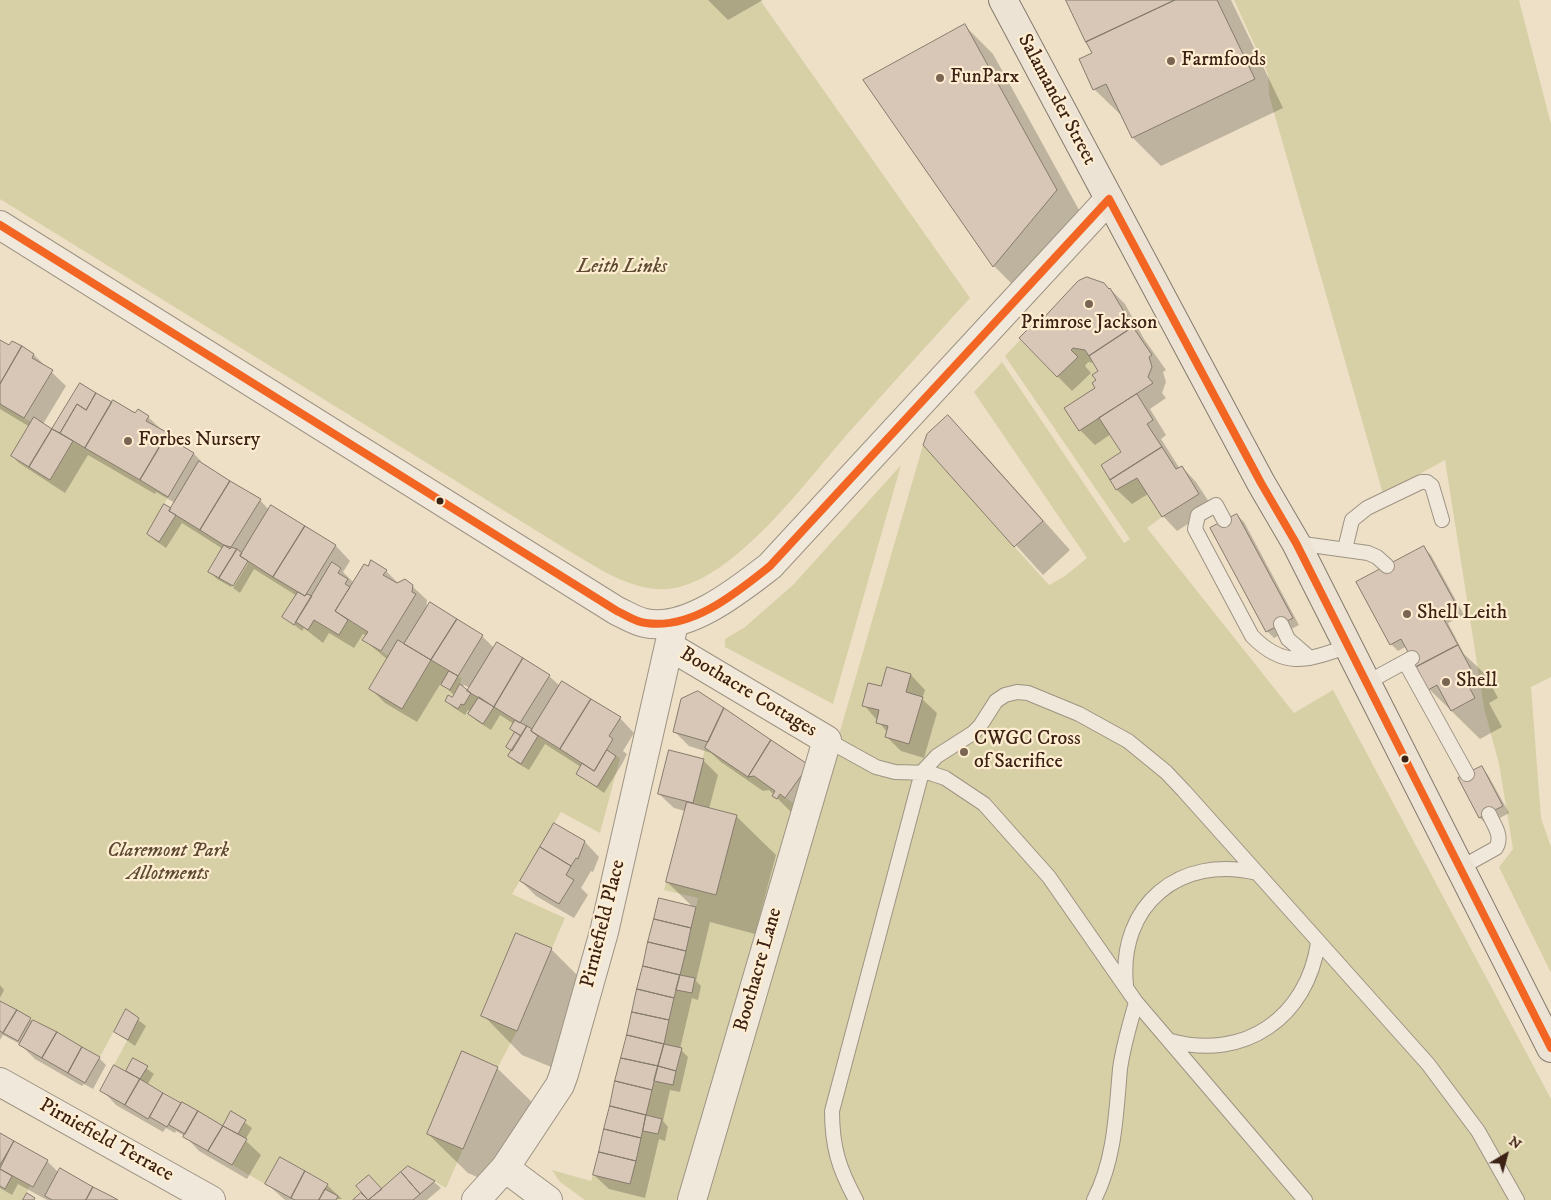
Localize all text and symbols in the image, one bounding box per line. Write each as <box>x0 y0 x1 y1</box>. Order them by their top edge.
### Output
street label: Salamander Street <box>1011 30 1101 170</box>
place label: Farmfoods <box>1181 49 1266 73</box>
marker: Farmfoods <box>1165 55 1177 67</box>
place label: FunParx <box>950 66 1019 90</box>
marker: FunParx <box>934 72 946 84</box>
park label: Leith Links <box>577 256 667 280</box>
marker: Primrose Jackson <box>1083 298 1095 310</box>
place label: Primrose Jackson <box>1020 312 1158 336</box>
place label: Forbes Nursery <box>138 429 260 453</box>
marker: Forbes Nursery <box>122 435 134 447</box>
unlabelled marker <box>435 496 445 506</box>
place label: Shell Leith <box>1417 602 1507 626</box>
marker: Shell Leith <box>1401 608 1413 620</box>
street label: Boothacre Cottages <box>675 643 821 743</box>
place label: Shell <box>1456 670 1497 694</box>
marker: Shell <box>1440 676 1452 688</box>
place label: CWGC Cross of Sacrifice <box>974 728 1081 775</box>
marker: CWGC Cross of Sacrifice <box>958 746 970 758</box>
unlabelled marker <box>1400 754 1410 764</box>
park label: Claremont Park Allotments <box>107 840 229 887</box>
street label: Pirniefield Place <box>577 858 631 990</box>
street label: Boothacre Lane <box>730 905 788 1035</box>
street label: Pirniefield Terrace <box>35 1094 177 1188</box>
north arrow <box>1481 1130 1531 1180</box>
text: N <box>1505 1132 1525 1154</box>

